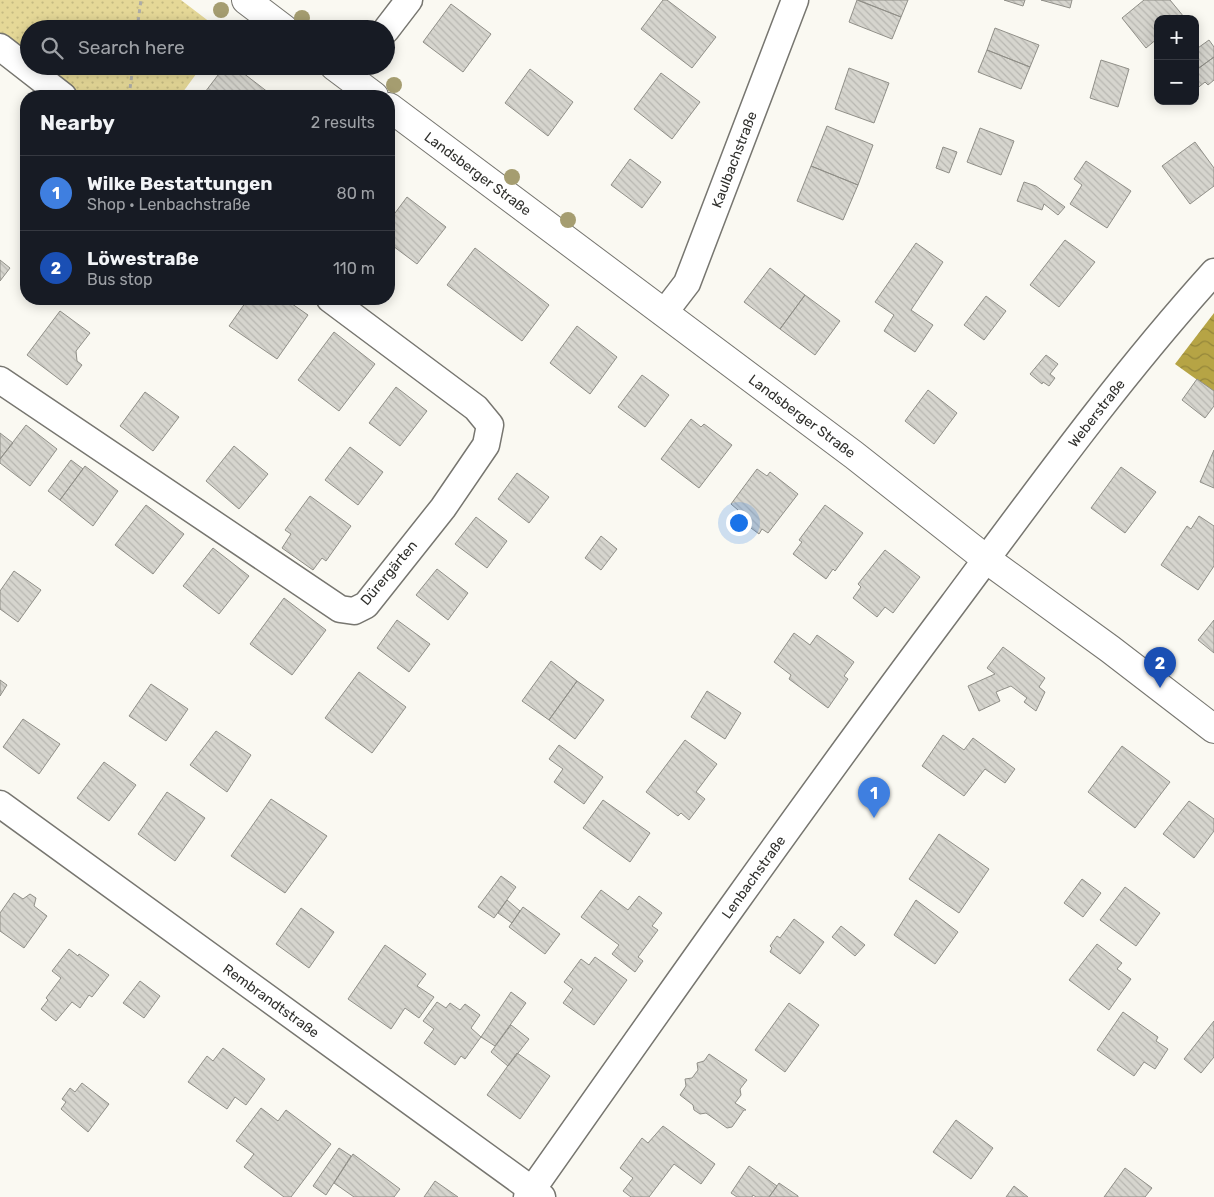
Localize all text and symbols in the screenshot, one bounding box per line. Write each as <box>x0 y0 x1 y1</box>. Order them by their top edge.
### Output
map controls <box>1154 15 1199 105</box>
button: + <box>1154 15 1199 60</box>
search box <box>20 20 395 75</box>
icon: search <box>38 34 66 62</box>
text: Search here <box>78 36 185 59</box>
button: − <box>1154 60 1199 105</box>
street label: Kaulbachstraße <box>708 109 760 210</box>
text: Nearby <box>40 110 115 135</box>
text: 2 results <box>311 113 375 132</box>
street label: Landsberger Straße <box>421 128 535 219</box>
text: Wilke Bestattungen <box>87 172 272 195</box>
text: 1 <box>52 184 60 203</box>
text: 80 m <box>337 184 375 203</box>
text: Shop · Lenbachstraße <box>87 195 251 214</box>
text: Löwestraße <box>87 247 199 270</box>
text: 2 <box>51 259 61 278</box>
text: 110 m <box>333 259 375 278</box>
text: Bus stop <box>87 270 153 289</box>
street label: Landsberger Straße <box>745 371 859 462</box>
street label: Weberstraße <box>1065 375 1129 451</box>
your location <box>726 510 752 536</box>
street label: Dürergärten <box>357 537 421 609</box>
pin: 2 <box>1144 647 1176 688</box>
pin: 1 <box>858 777 890 818</box>
street label: Lenbachstraße <box>718 832 789 922</box>
street label: Rembrandtstraße <box>220 960 323 1041</box>

